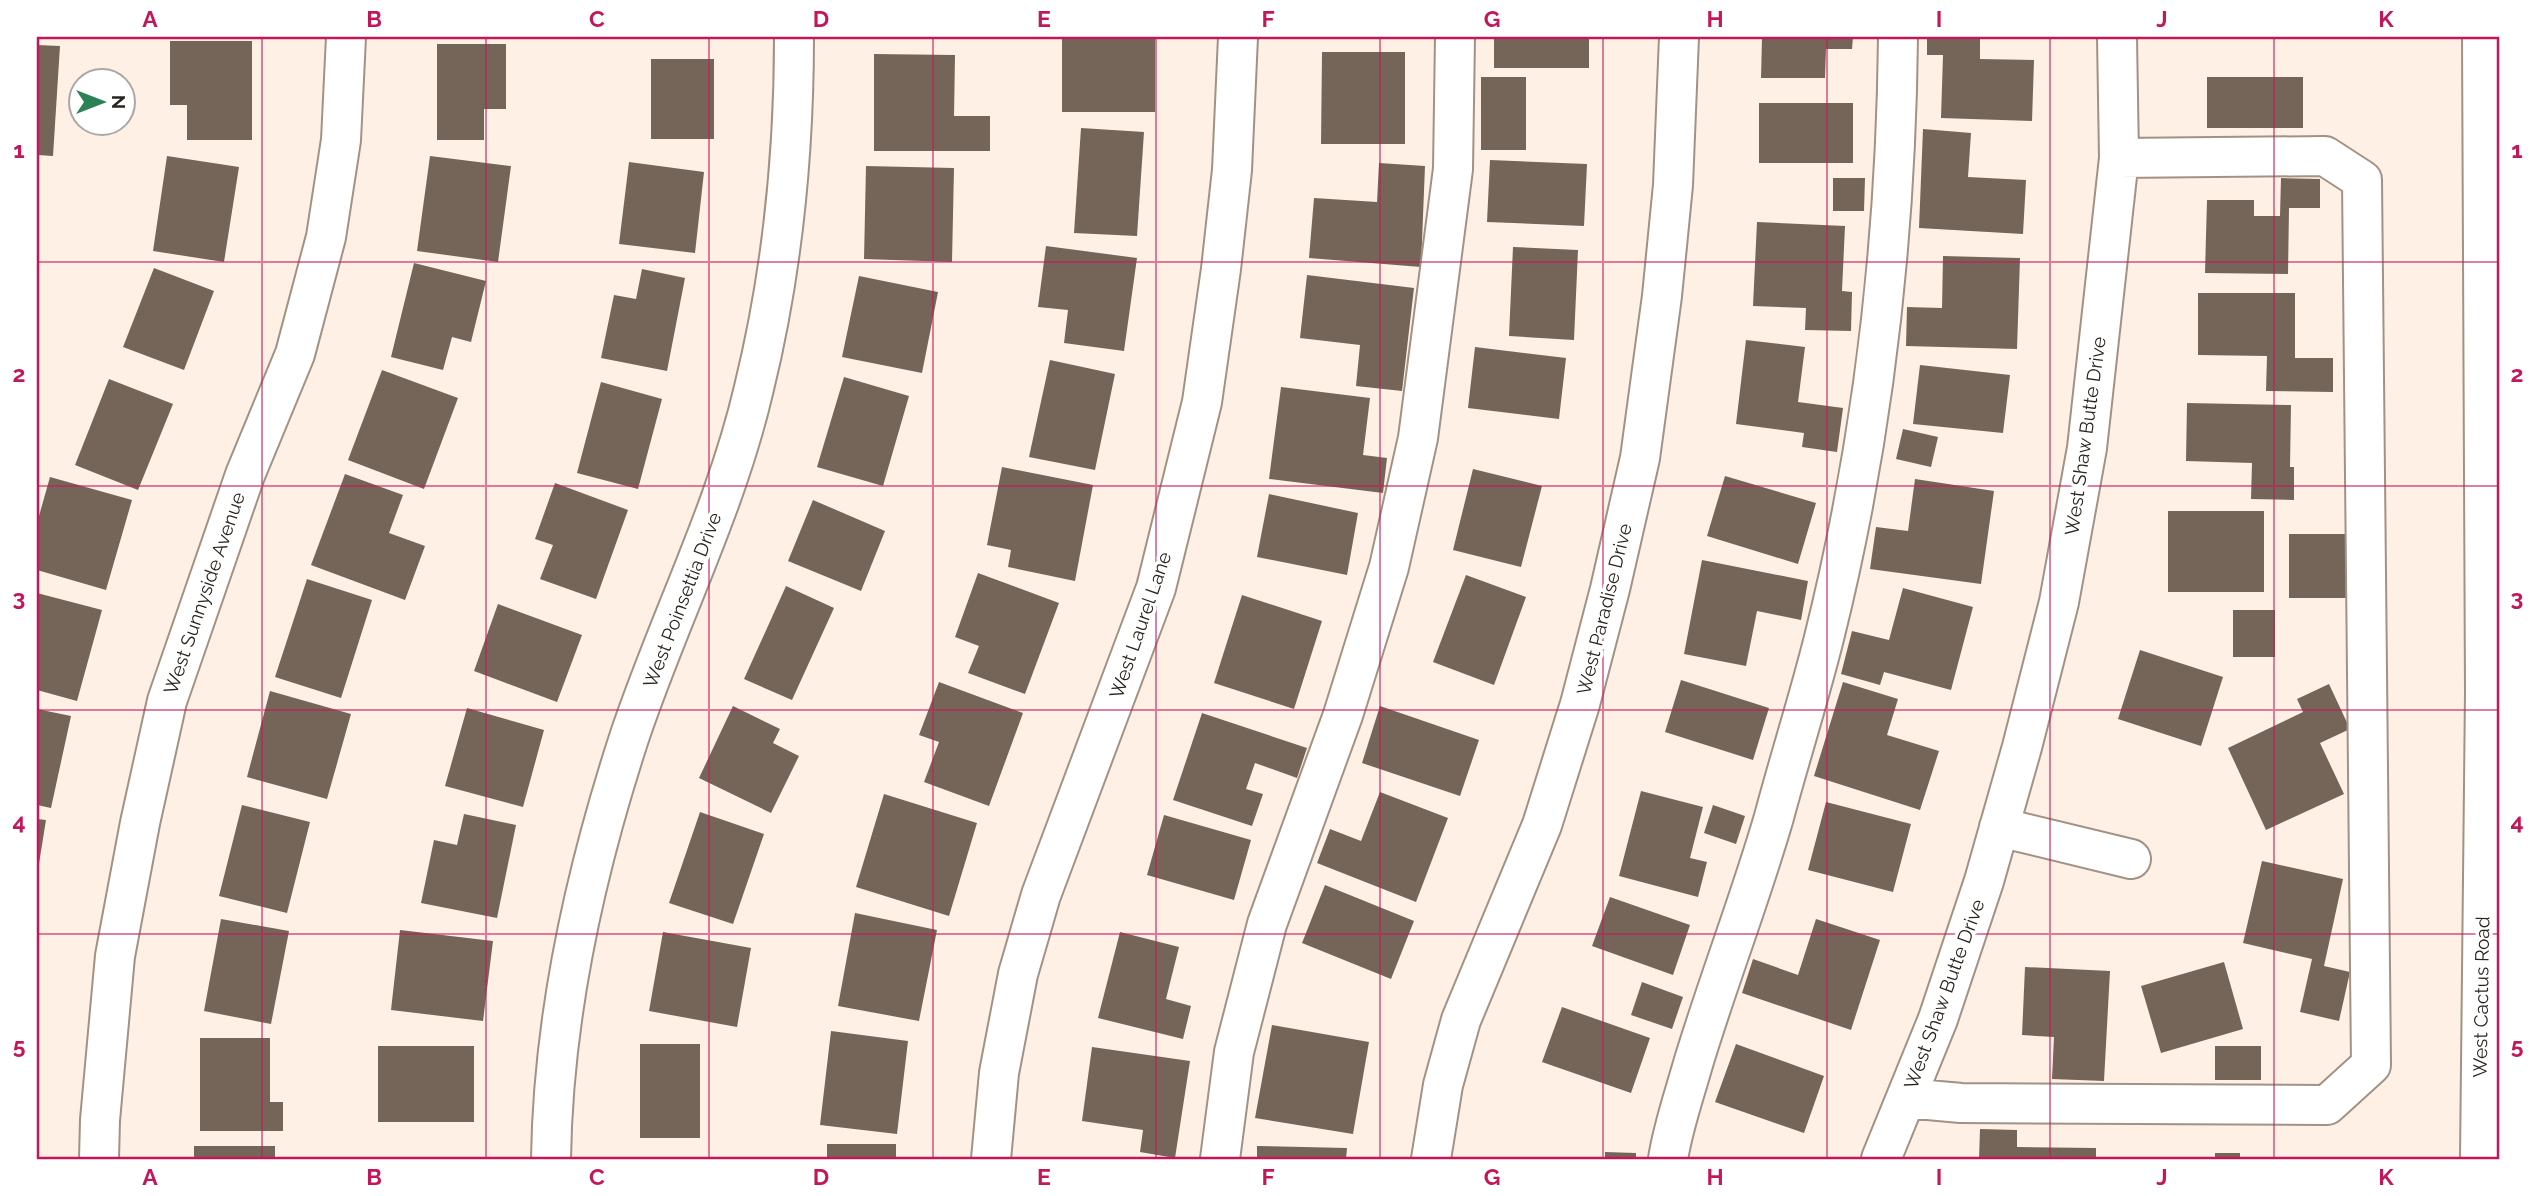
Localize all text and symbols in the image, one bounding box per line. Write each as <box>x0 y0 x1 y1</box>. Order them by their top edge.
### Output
text: A <box>142 5 158 32</box>
text: B <box>366 5 382 32</box>
text: C <box>589 5 605 32</box>
text: D <box>813 5 829 32</box>
text: E <box>1037 5 1051 32</box>
text: F <box>1261 5 1275 32</box>
text: G <box>1484 5 1500 32</box>
text: H <box>1706 5 1724 32</box>
text: I <box>1936 5 1942 32</box>
text: J <box>2156 5 2168 32</box>
text: K <box>2378 5 2394 32</box>
north arrow <box>66 66 136 136</box>
text: N <box>108 95 130 109</box>
text: 1 <box>13 136 25 163</box>
text: 1 <box>2511 136 2523 163</box>
street label: West Shaw Butte Drive <box>2060 335 2110 537</box>
text: 2 <box>13 360 25 387</box>
text: 2 <box>2511 360 2523 387</box>
street label: West Sunnyside Avenue <box>159 489 249 697</box>
street label: West Poinsettia Drive <box>638 509 726 691</box>
street label: West Paradise Drive <box>1572 521 1636 697</box>
street label: West Laurel Lane <box>1105 549 1175 701</box>
text: 3 <box>13 584 25 611</box>
text: 3 <box>2511 584 2523 611</box>
text: 4 <box>12 808 26 835</box>
text: 4 <box>2510 808 2524 835</box>
street label: West Shaw Butte Drive <box>1899 896 1989 1092</box>
street label: West Cactus Road <box>2469 916 2493 1078</box>
text: 5 <box>13 1032 26 1059</box>
text: 5 <box>2511 1032 2524 1059</box>
text: A <box>142 1163 158 1190</box>
text: B <box>366 1163 382 1190</box>
text: C <box>589 1163 605 1190</box>
text: D <box>813 1163 829 1190</box>
text: E <box>1037 1163 1051 1190</box>
text: F <box>1261 1163 1275 1190</box>
text: G <box>1484 1163 1500 1190</box>
text: H <box>1706 1163 1724 1190</box>
text: I <box>1936 1163 1942 1190</box>
text: J <box>2156 1163 2168 1190</box>
text: K <box>2378 1163 2394 1190</box>

